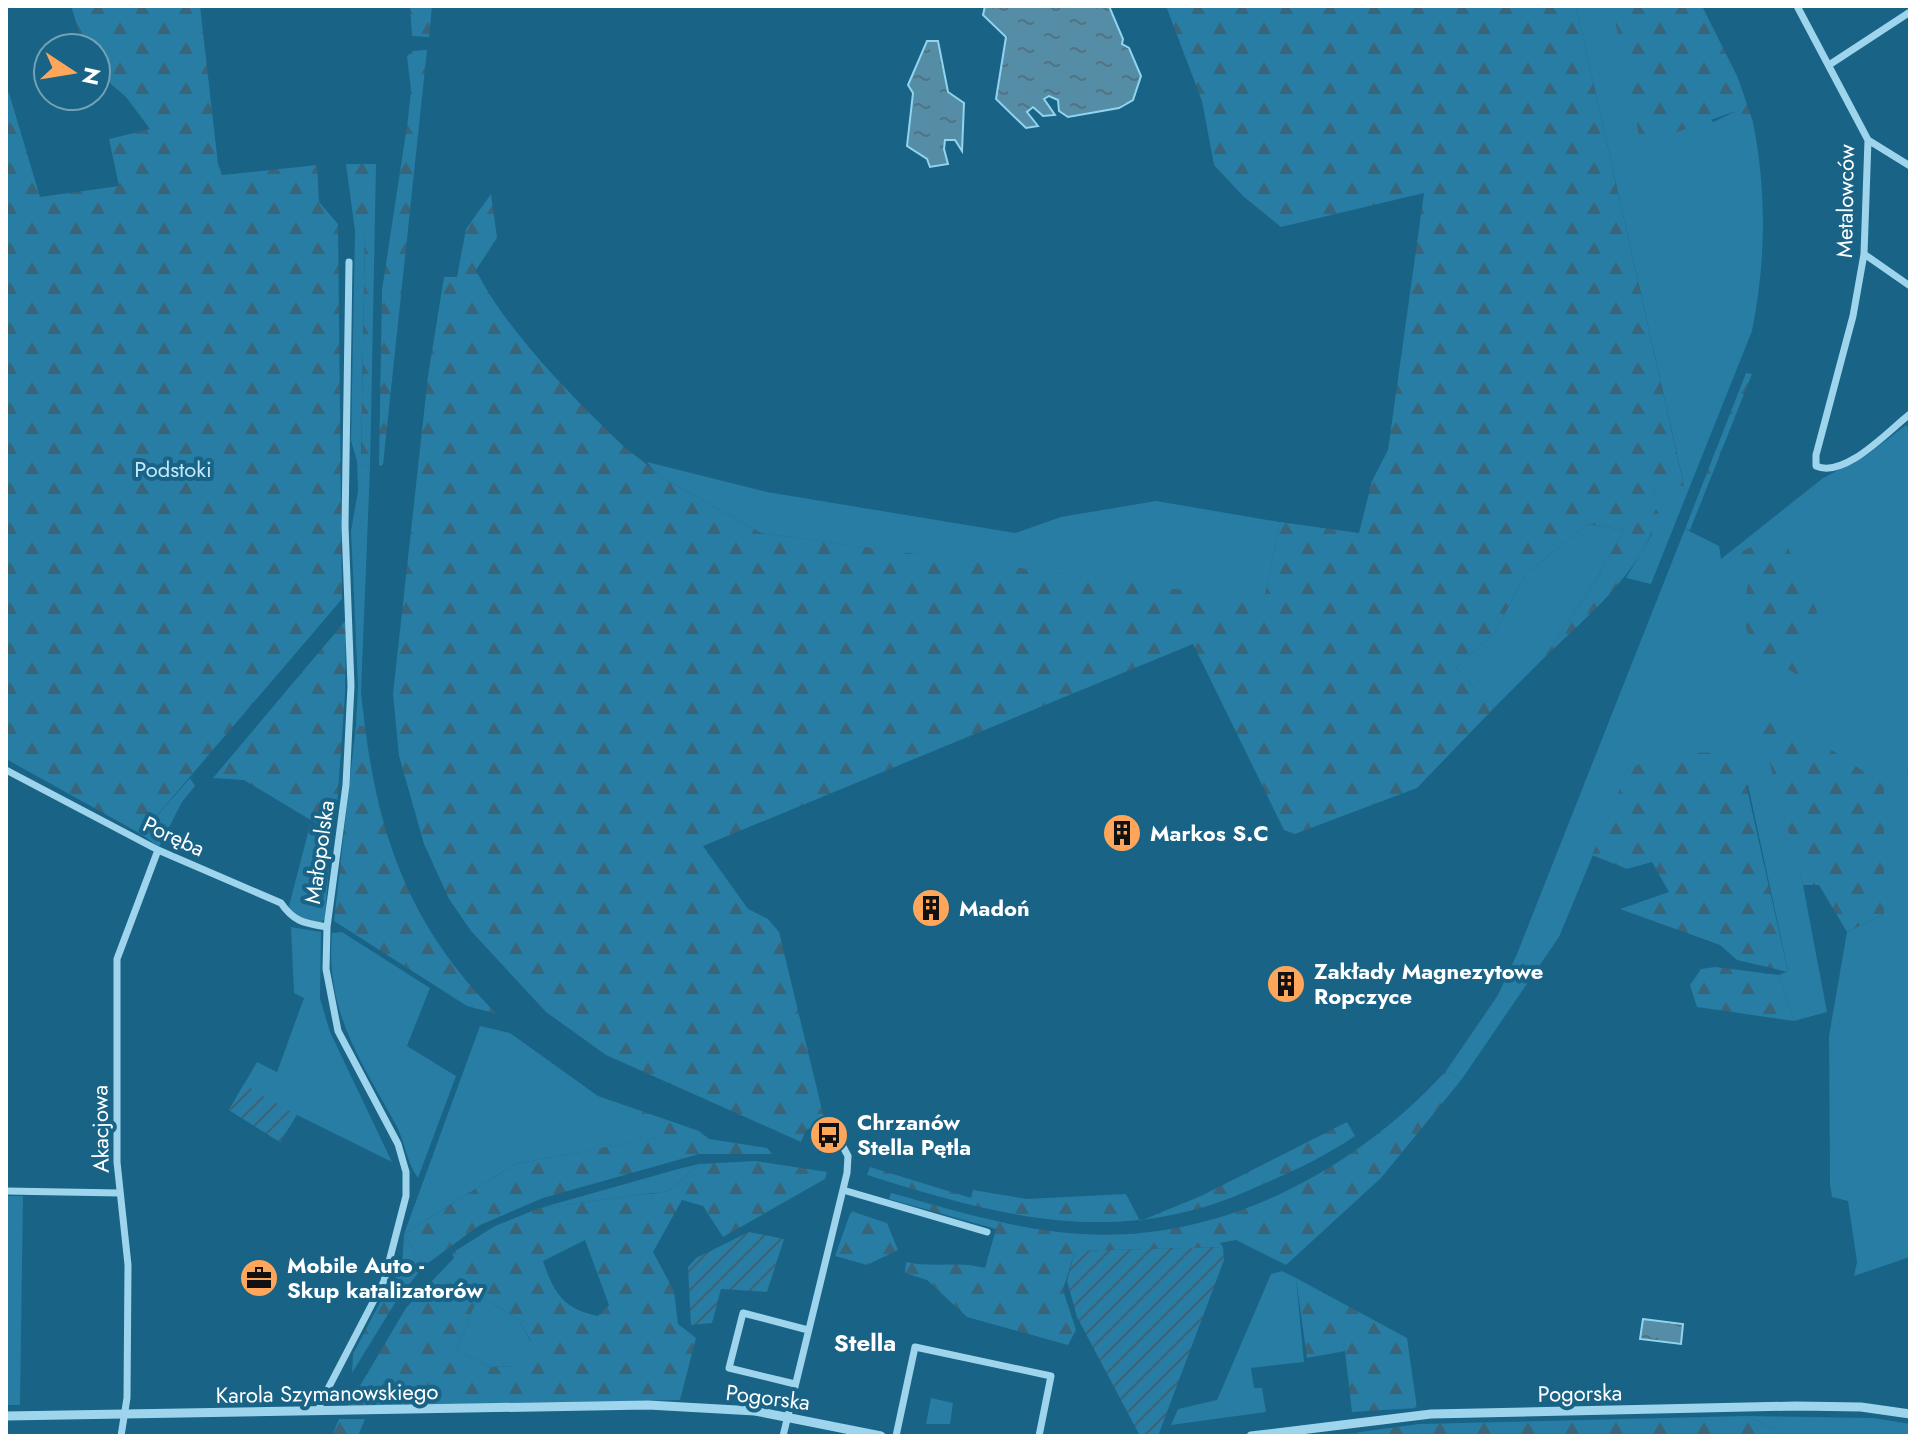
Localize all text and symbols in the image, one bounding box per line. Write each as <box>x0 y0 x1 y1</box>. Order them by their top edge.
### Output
north arrow <box>32 32 112 112</box>
text: N <box>74 64 109 88</box>
street label: Metalowców <box>1828 144 1862 258</box>
park label: Podstoki <box>134 453 212 485</box>
street label: Małopolska <box>296 798 342 906</box>
street label: Poręba <box>138 808 210 864</box>
building icon: Markos S.C <box>1101 812 1143 854</box>
place label: Markos S.C <box>1150 817 1269 849</box>
building icon: Madoń <box>910 887 952 929</box>
place label: Madoń <box>959 892 1030 924</box>
place label: Zakłady Magnezytowe Ropczyce <box>1314 955 1543 1012</box>
building icon: Zakłady Magnezytowe Ropczyce <box>1265 963 1307 1005</box>
street label: Akacjowa <box>83 1085 117 1173</box>
place label: Chrzanów Stella Pętla <box>857 1106 971 1163</box>
bus stop icon: Chrzanów Stella Pętla <box>808 1114 850 1156</box>
place label: Mobile Auto - Skup katalizatorów <box>287 1249 483 1306</box>
office icon: Mobile Auto - Skup katalizatorów <box>238 1257 280 1299</box>
district label: Stella <box>834 1325 896 1360</box>
street label: Karola Szymanowskiego <box>215 1375 439 1411</box>
street label: Pogorska <box>724 1376 812 1418</box>
street label: Pogorska <box>1537 1376 1623 1410</box>

